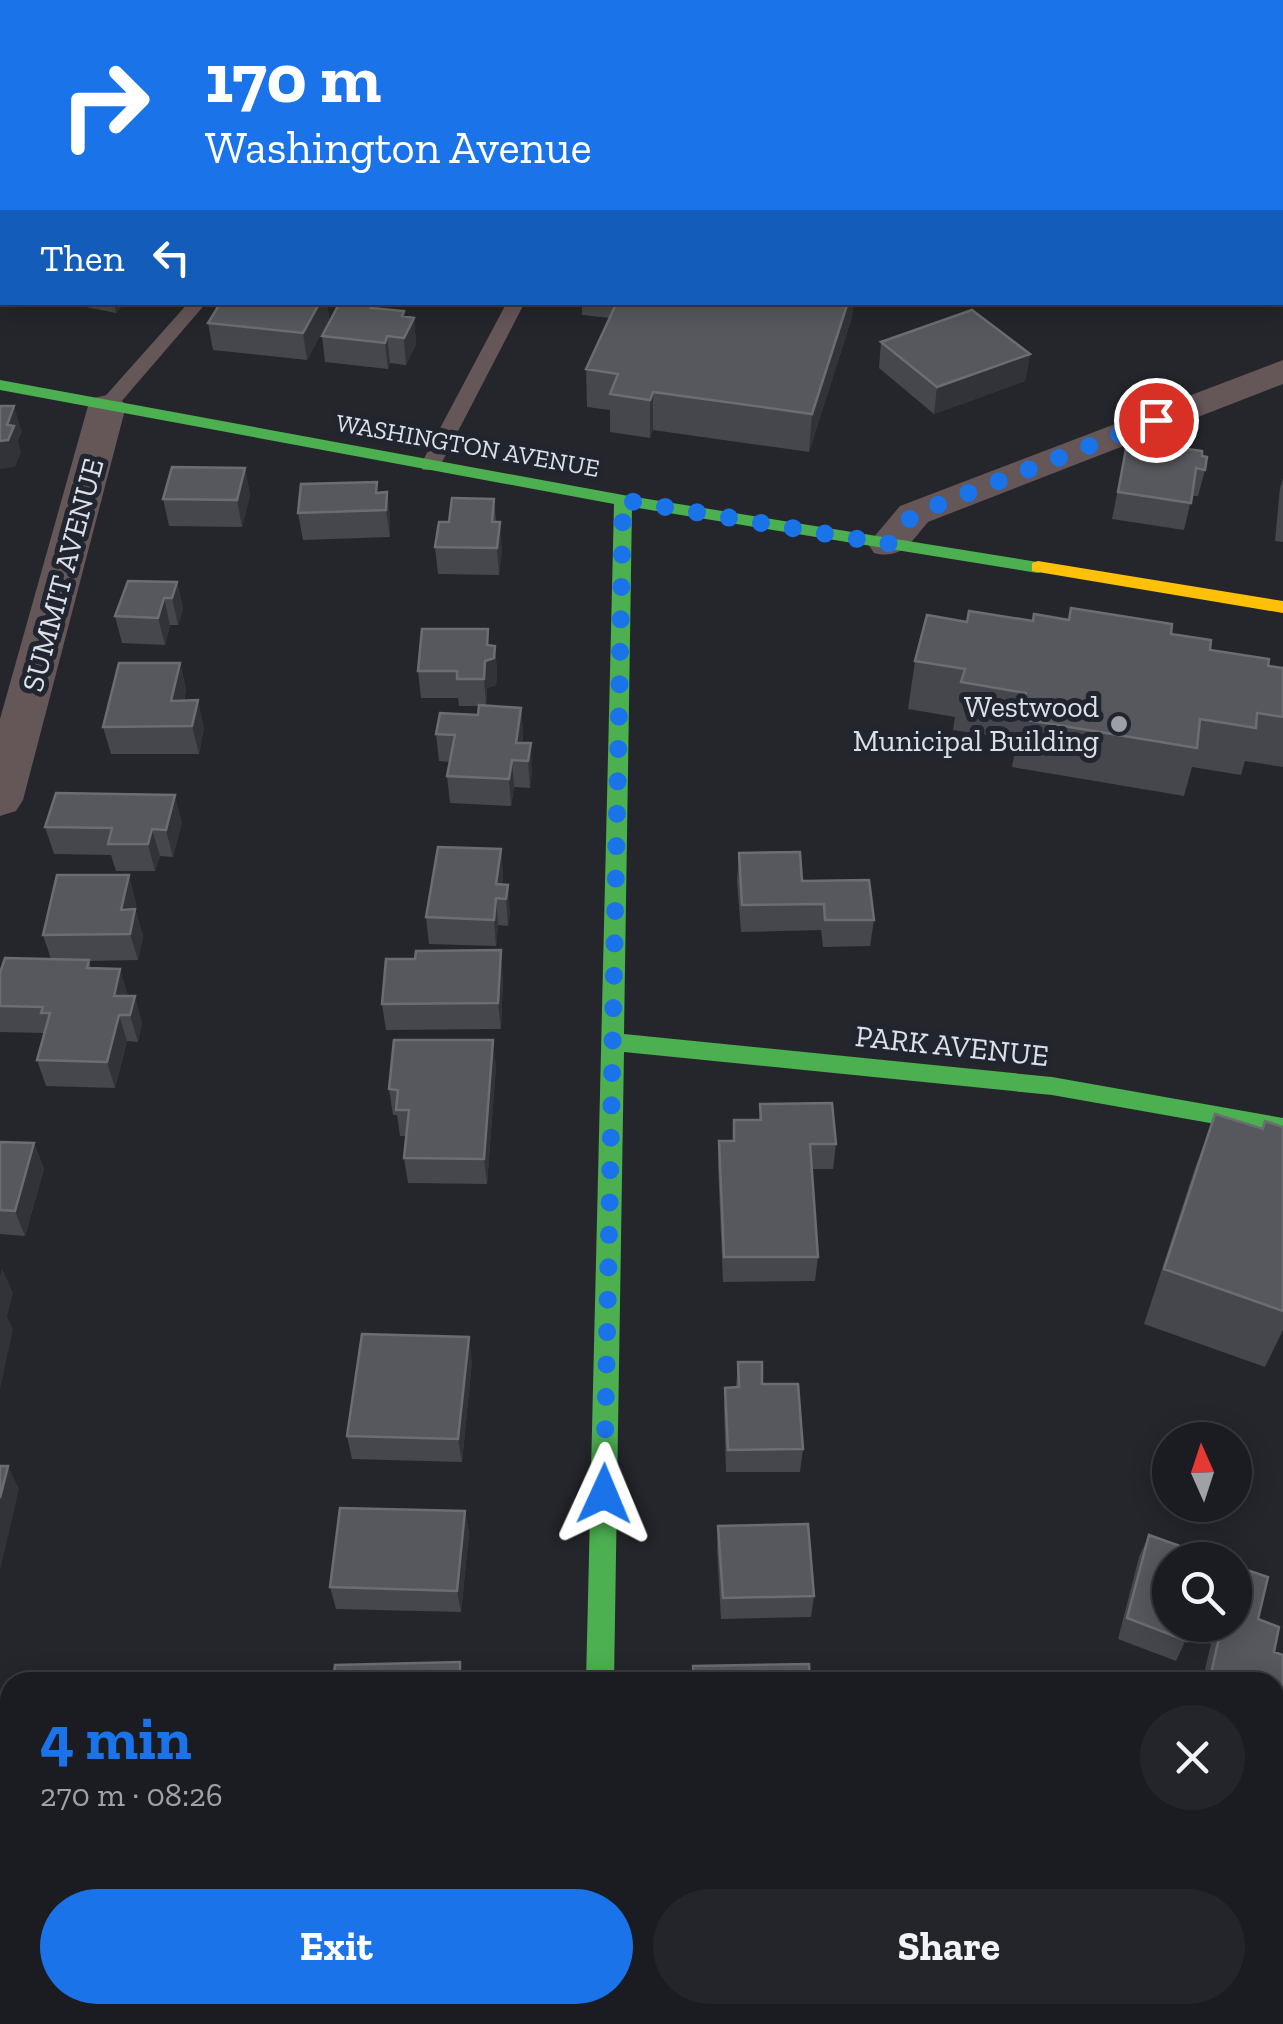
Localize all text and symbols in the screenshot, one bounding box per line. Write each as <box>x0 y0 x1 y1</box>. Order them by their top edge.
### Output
text: 170 m <box>205 36 381 120</box>
icon: right <box>40 40 170 170</box>
text: Washington Avenue <box>205 121 592 175</box>
icon: left <box>144 230 199 285</box>
text: Then <box>40 235 124 281</box>
pin <box>1114 378 1199 463</box>
icon: arrive <box>1129 393 1184 448</box>
street label: WASHINGTON AVENUE <box>334 407 602 483</box>
street label: SUMMIT AVENUE <box>15 454 111 696</box>
place label: Westwood Municipal Building <box>853 689 1100 759</box>
marker: Westwood Municipal Building <box>1108 713 1130 735</box>
street label: PARK AVENUE <box>854 1018 1050 1074</box>
north arrow <box>1152 1422 1252 1522</box>
map controls <box>1152 1422 1252 1642</box>
position arrow <box>552 1442 656 1546</box>
button: search <box>1152 1542 1252 1642</box>
text: 4 min <box>40 1702 192 1774</box>
button: close <box>1140 1705 1245 1810</box>
text: 270 m · 08:26 <box>40 1776 223 1814</box>
button: Exit <box>40 1889 633 2004</box>
button: Share <box>653 1889 1245 2004</box>

